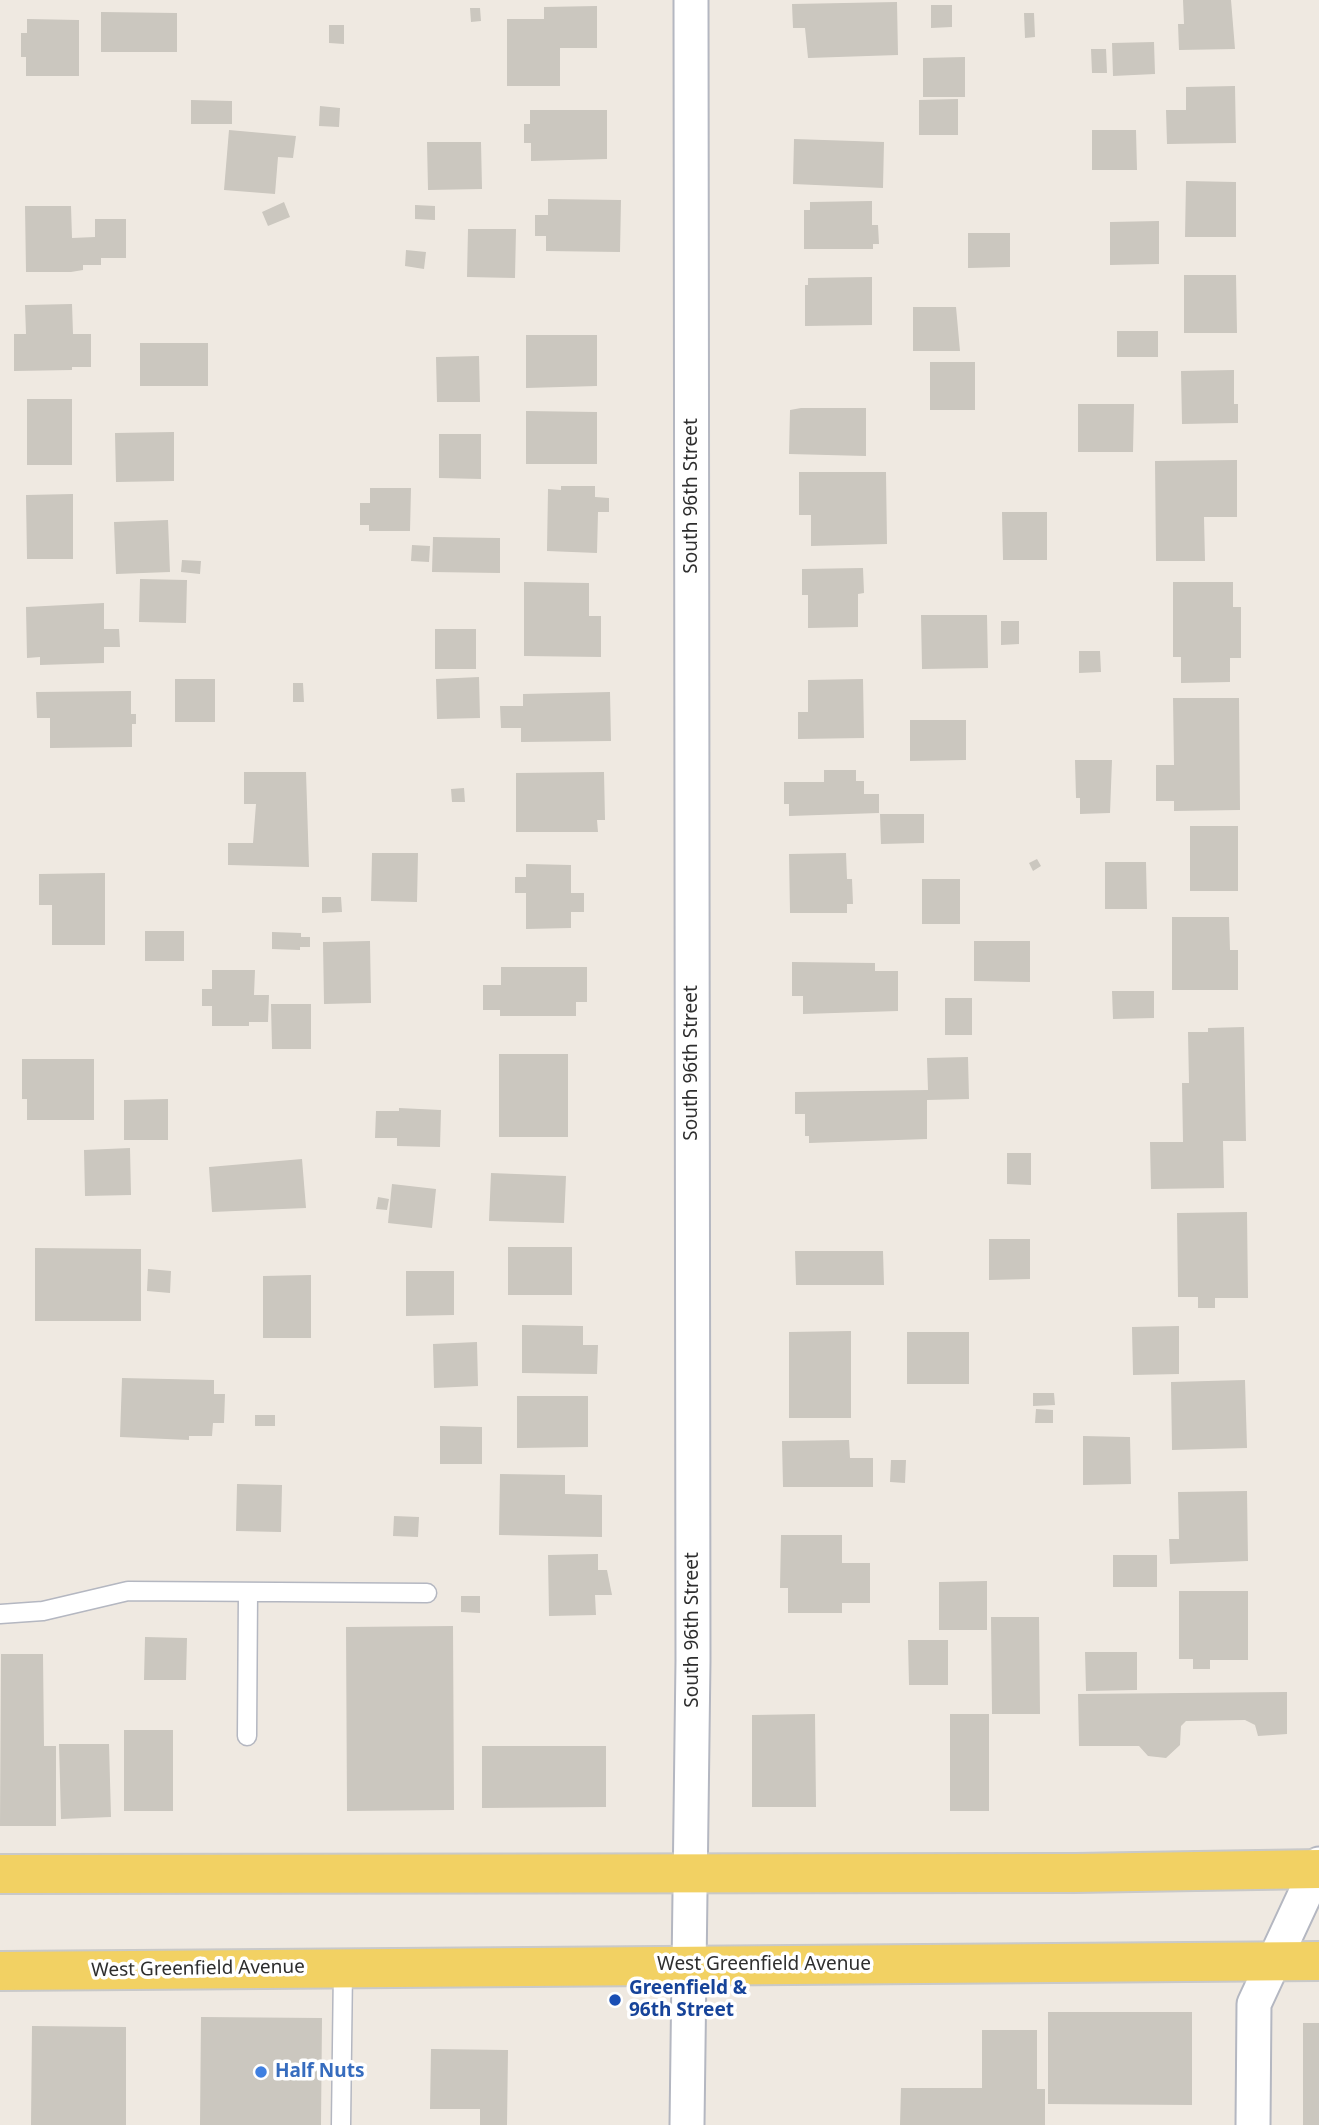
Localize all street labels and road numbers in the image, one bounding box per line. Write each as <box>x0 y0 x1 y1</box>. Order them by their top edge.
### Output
street label: South 96th Street <box>681 418 703 574</box>
street label: South 96th Street <box>681 985 703 1141</box>
street label: South 96th Street <box>682 1552 704 1708</box>
street label: West Greenfield Avenue <box>657 1954 871 1976</box>
street label: West Greenfield Avenue <box>91 1956 305 1982</box>

